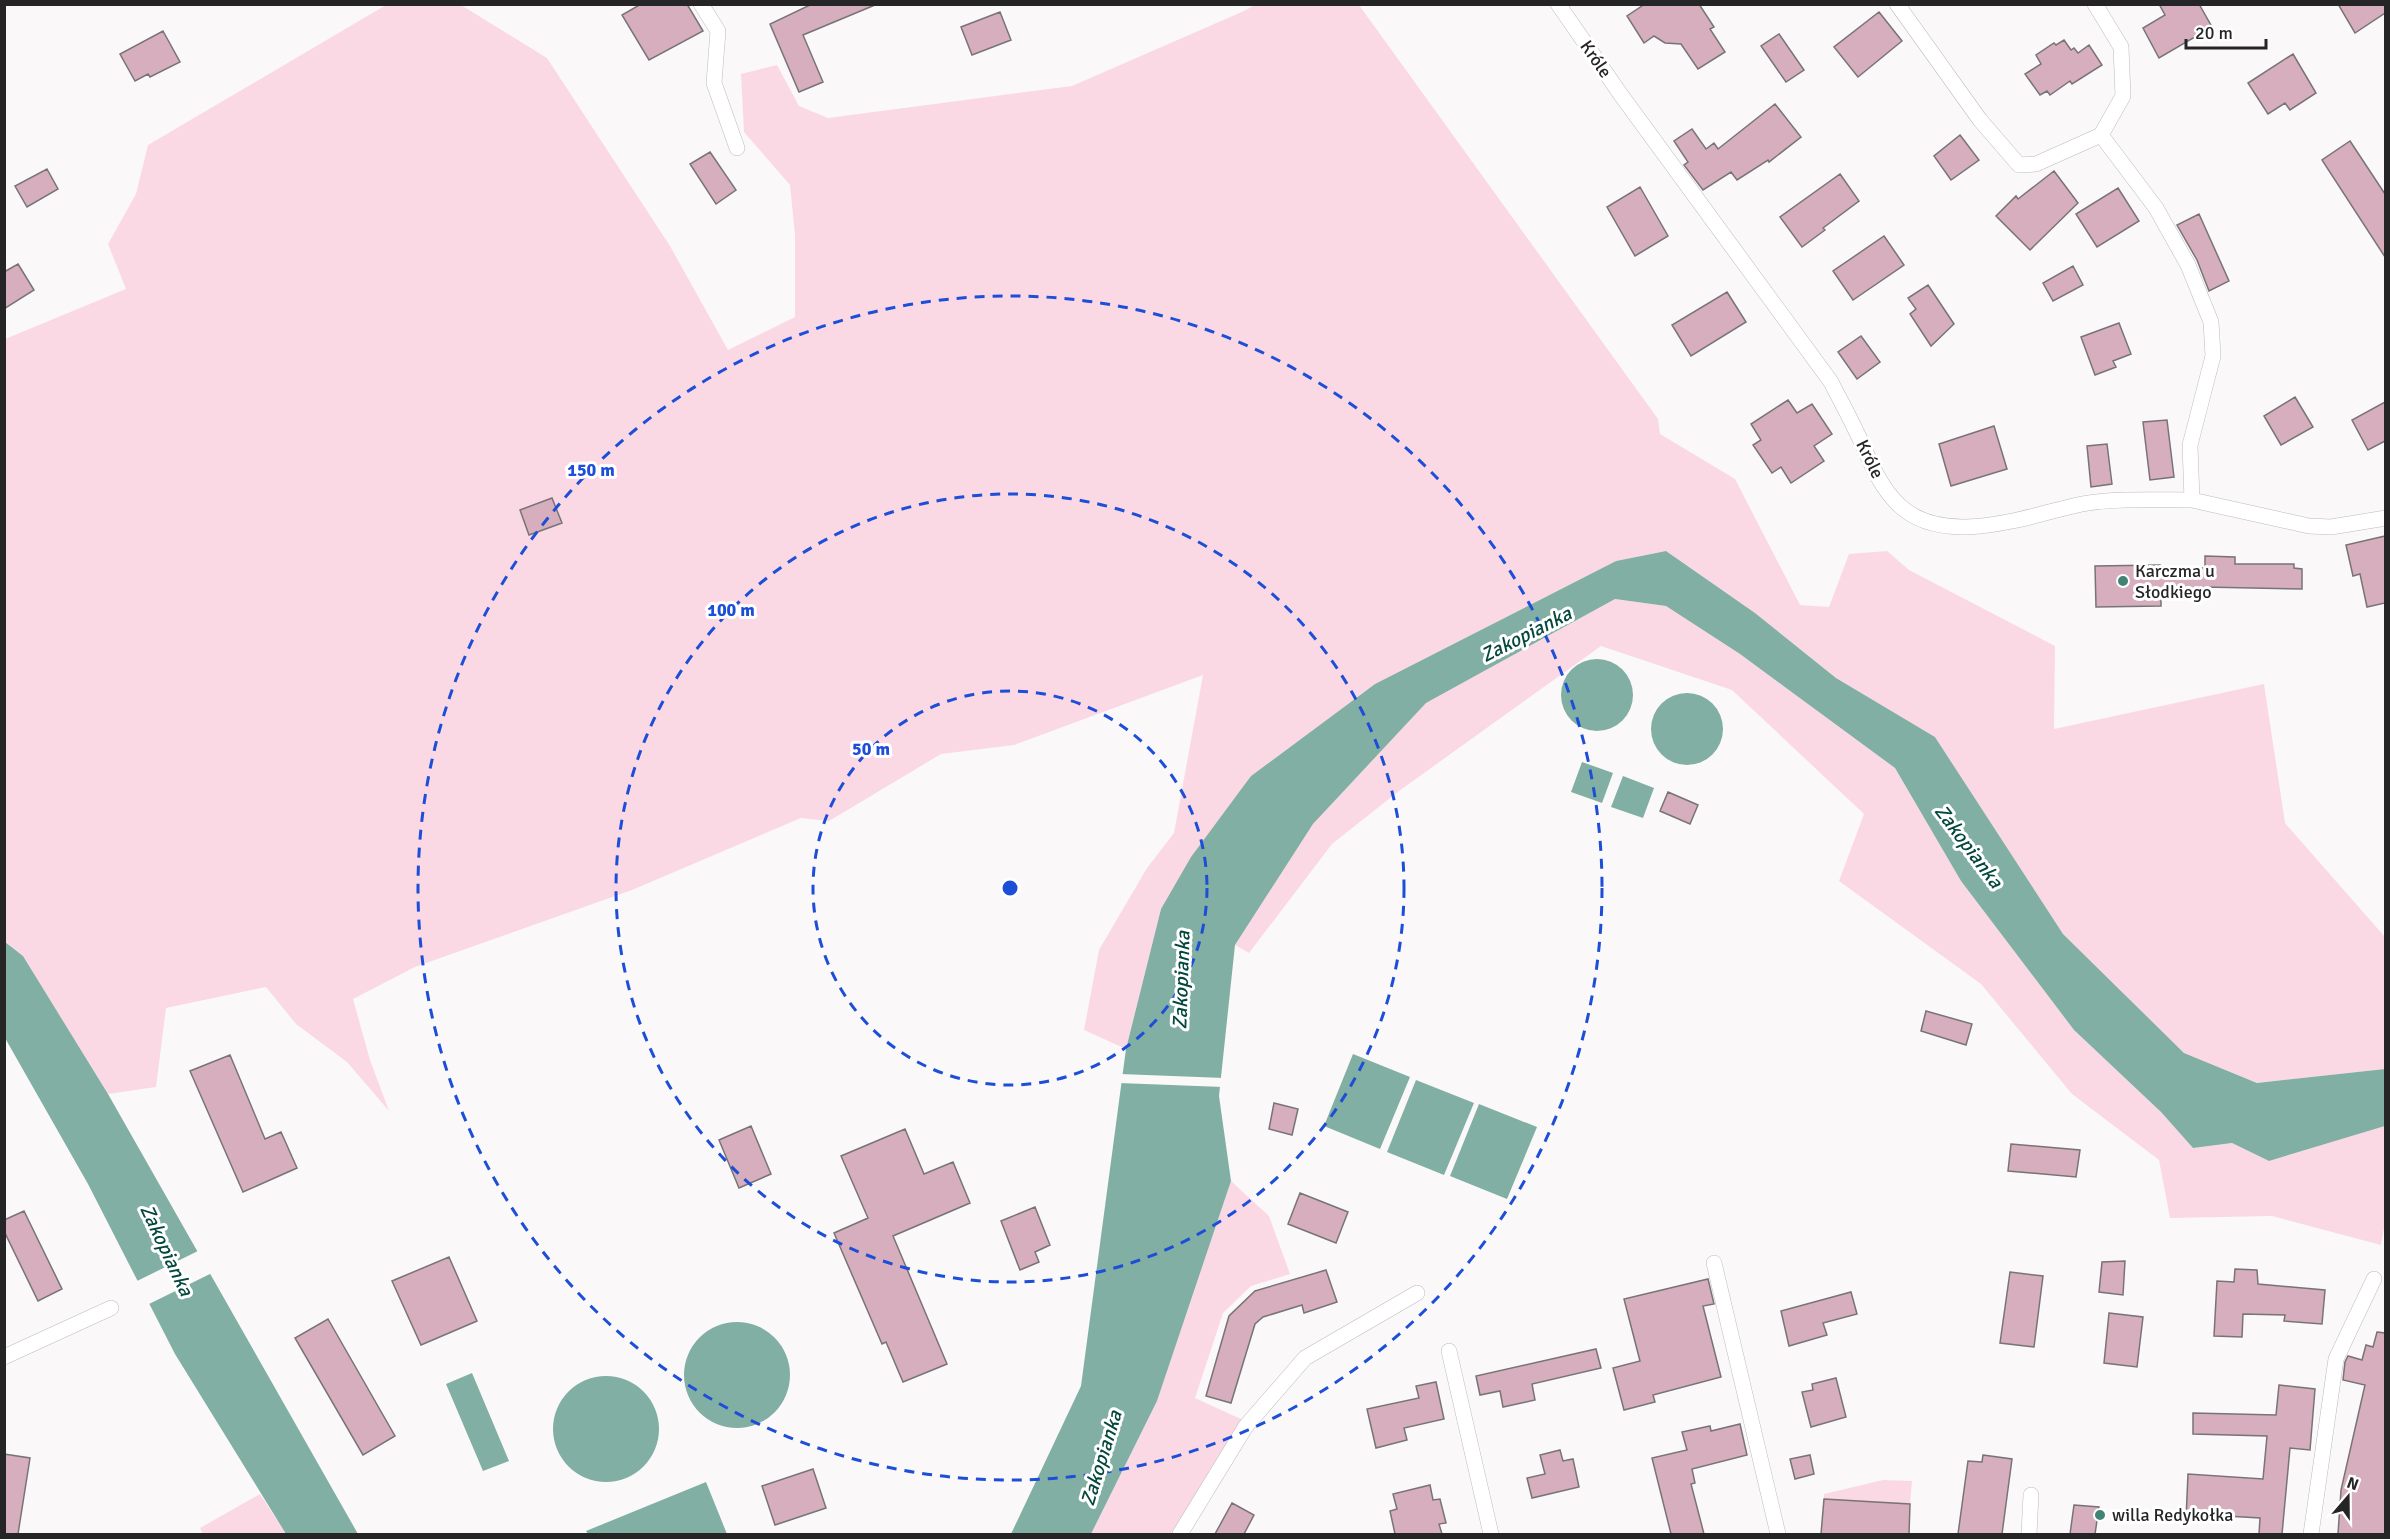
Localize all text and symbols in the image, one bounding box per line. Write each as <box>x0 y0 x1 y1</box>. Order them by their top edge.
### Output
scale bar <box>2186 12 2266 50</box>
text: 20 m <box>2195 22 2233 44</box>
street label: Króle <box>1575 36 1617 82</box>
street label: Króle <box>1851 436 1889 482</box>
text: 150 m <box>567 459 615 481</box>
place label: Karczma u Słodkiego <box>2135 560 2215 603</box>
marker: Karczma u Słodkiego <box>2116 574 2130 588</box>
text: 100 m <box>707 599 755 621</box>
water label: Zakopianka <box>1477 601 1576 668</box>
text: 50 m <box>852 738 890 760</box>
water label: Zakopianka <box>1929 800 2009 894</box>
centre of rings <box>1000 878 1020 898</box>
water label: Zakopianka <box>1167 930 1196 1030</box>
water label: Zakopianka <box>134 1200 199 1301</box>
water label: Zakopianka <box>1075 1407 1128 1509</box>
north arrow <box>2318 1467 2378 1527</box>
text: N <box>2344 1473 2361 1495</box>
place label: willa Redykołka <box>2112 1504 2233 1526</box>
marker: willa Redykołka <box>2093 1508 2107 1522</box>

